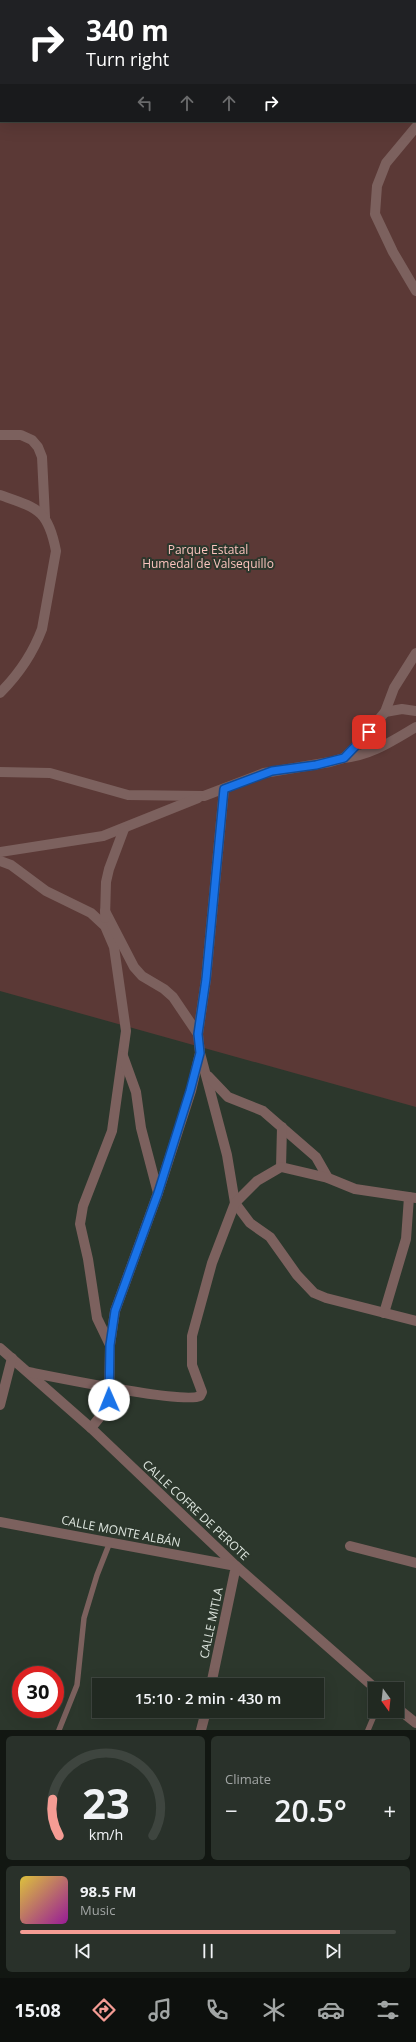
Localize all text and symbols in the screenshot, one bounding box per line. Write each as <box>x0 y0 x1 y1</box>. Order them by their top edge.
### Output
text: 340 m <box>86 11 169 49</box>
icon: right <box>20 16 72 68</box>
text: Turn right <box>86 47 169 71</box>
icon: left <box>134 92 156 114</box>
icon: ahead <box>176 92 198 114</box>
icon: ahead <box>218 92 240 114</box>
icon: right <box>260 92 282 114</box>
park label: Parque Estatal Humedal de Valsequillo <box>142 541 274 572</box>
pin <box>352 715 386 749</box>
icon: arrive <box>358 721 380 743</box>
position arrow <box>88 1379 130 1421</box>
street label: CALLE COFRE DE PEROTE <box>139 1456 253 1564</box>
street label: CALLE MONTE ALBÁN <box>60 1511 182 1551</box>
street label: CALLE MITLA <box>195 1586 227 1660</box>
speed limit sign: 30 <box>12 1666 64 1718</box>
north arrow <box>368 1682 404 1718</box>
map controls <box>368 1682 404 1718</box>
text: 15:10 · 2 min · 430 m <box>135 1688 281 1708</box>
text: Climate <box>225 1770 271 1788</box>
text: 23 <box>82 1775 129 1831</box>
text: 20.5° <box>274 1790 347 1831</box>
text: − <box>225 1795 238 1825</box>
text: + <box>383 1795 396 1825</box>
text: km/h <box>88 1825 123 1844</box>
text: 98.5 FM <box>80 1881 136 1901</box>
text: Music <box>80 1901 115 1919</box>
icon: previous <box>72 1940 94 1962</box>
icon: pause <box>197 1940 219 1962</box>
icon: next <box>322 1940 344 1962</box>
icon: directions <box>90 1996 118 2024</box>
icon: music <box>146 1996 174 2024</box>
icon: phone <box>203 1996 231 2024</box>
icon: climate <box>260 1996 288 2024</box>
icon: car <box>317 1996 345 2024</box>
icon: filters <box>374 1996 402 2024</box>
text: 15:08 <box>14 1998 61 2022</box>

